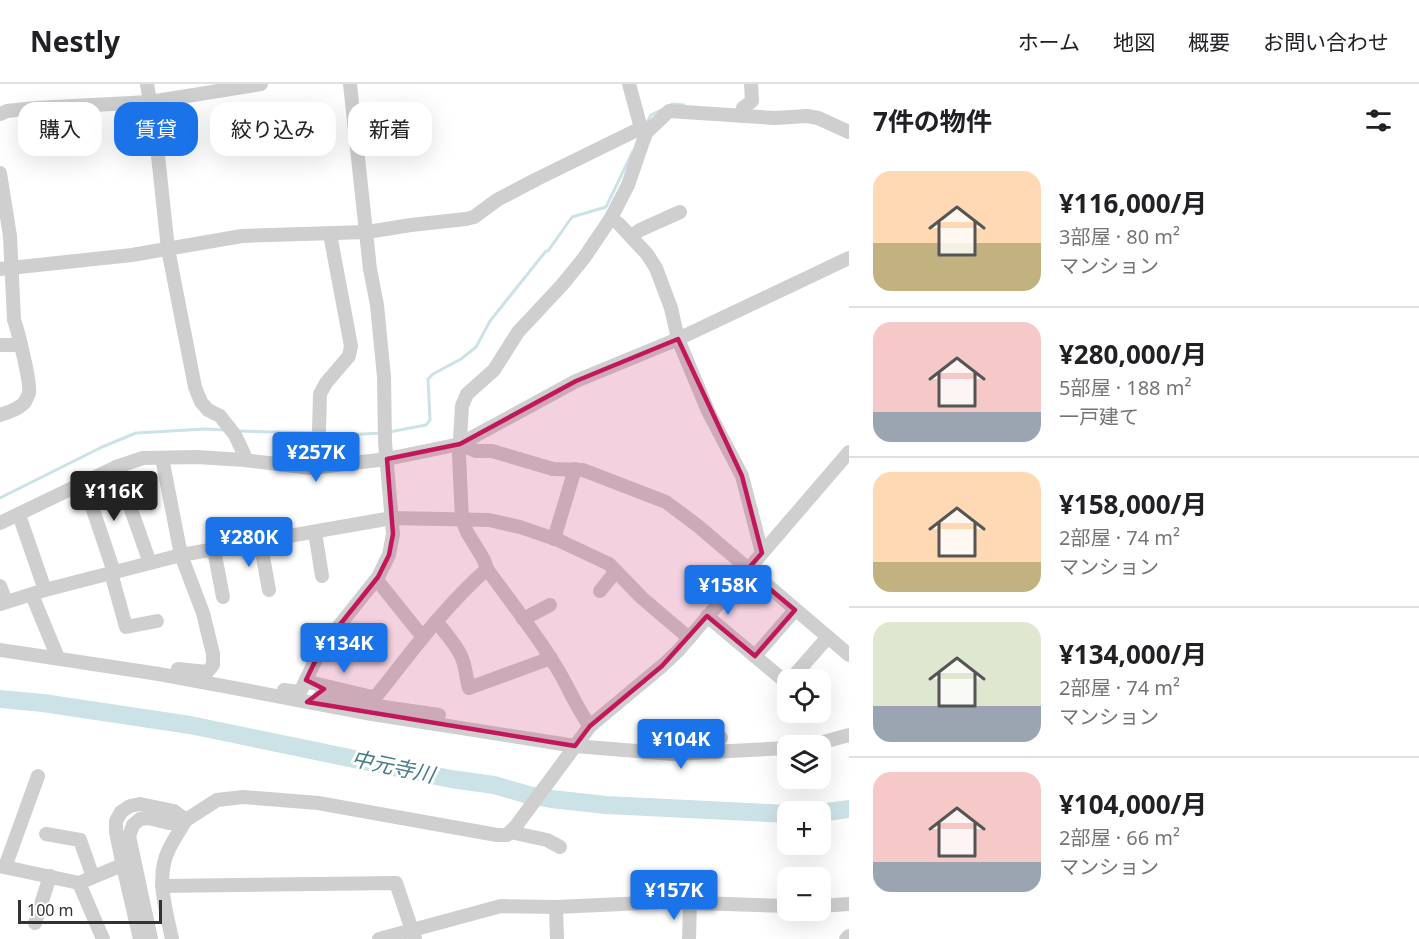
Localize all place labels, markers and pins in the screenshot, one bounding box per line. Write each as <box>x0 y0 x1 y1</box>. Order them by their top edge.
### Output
pin: ¥257K <box>274 432 358 483</box>
pin: ¥116K <box>72 471 156 522</box>
pin: ¥280K <box>207 517 291 568</box>
pin: ¥158K <box>686 565 770 616</box>
pin: ¥134K <box>302 623 386 674</box>
pin: ¥104K <box>639 719 723 770</box>
pin: ¥157K <box>632 870 716 921</box>

